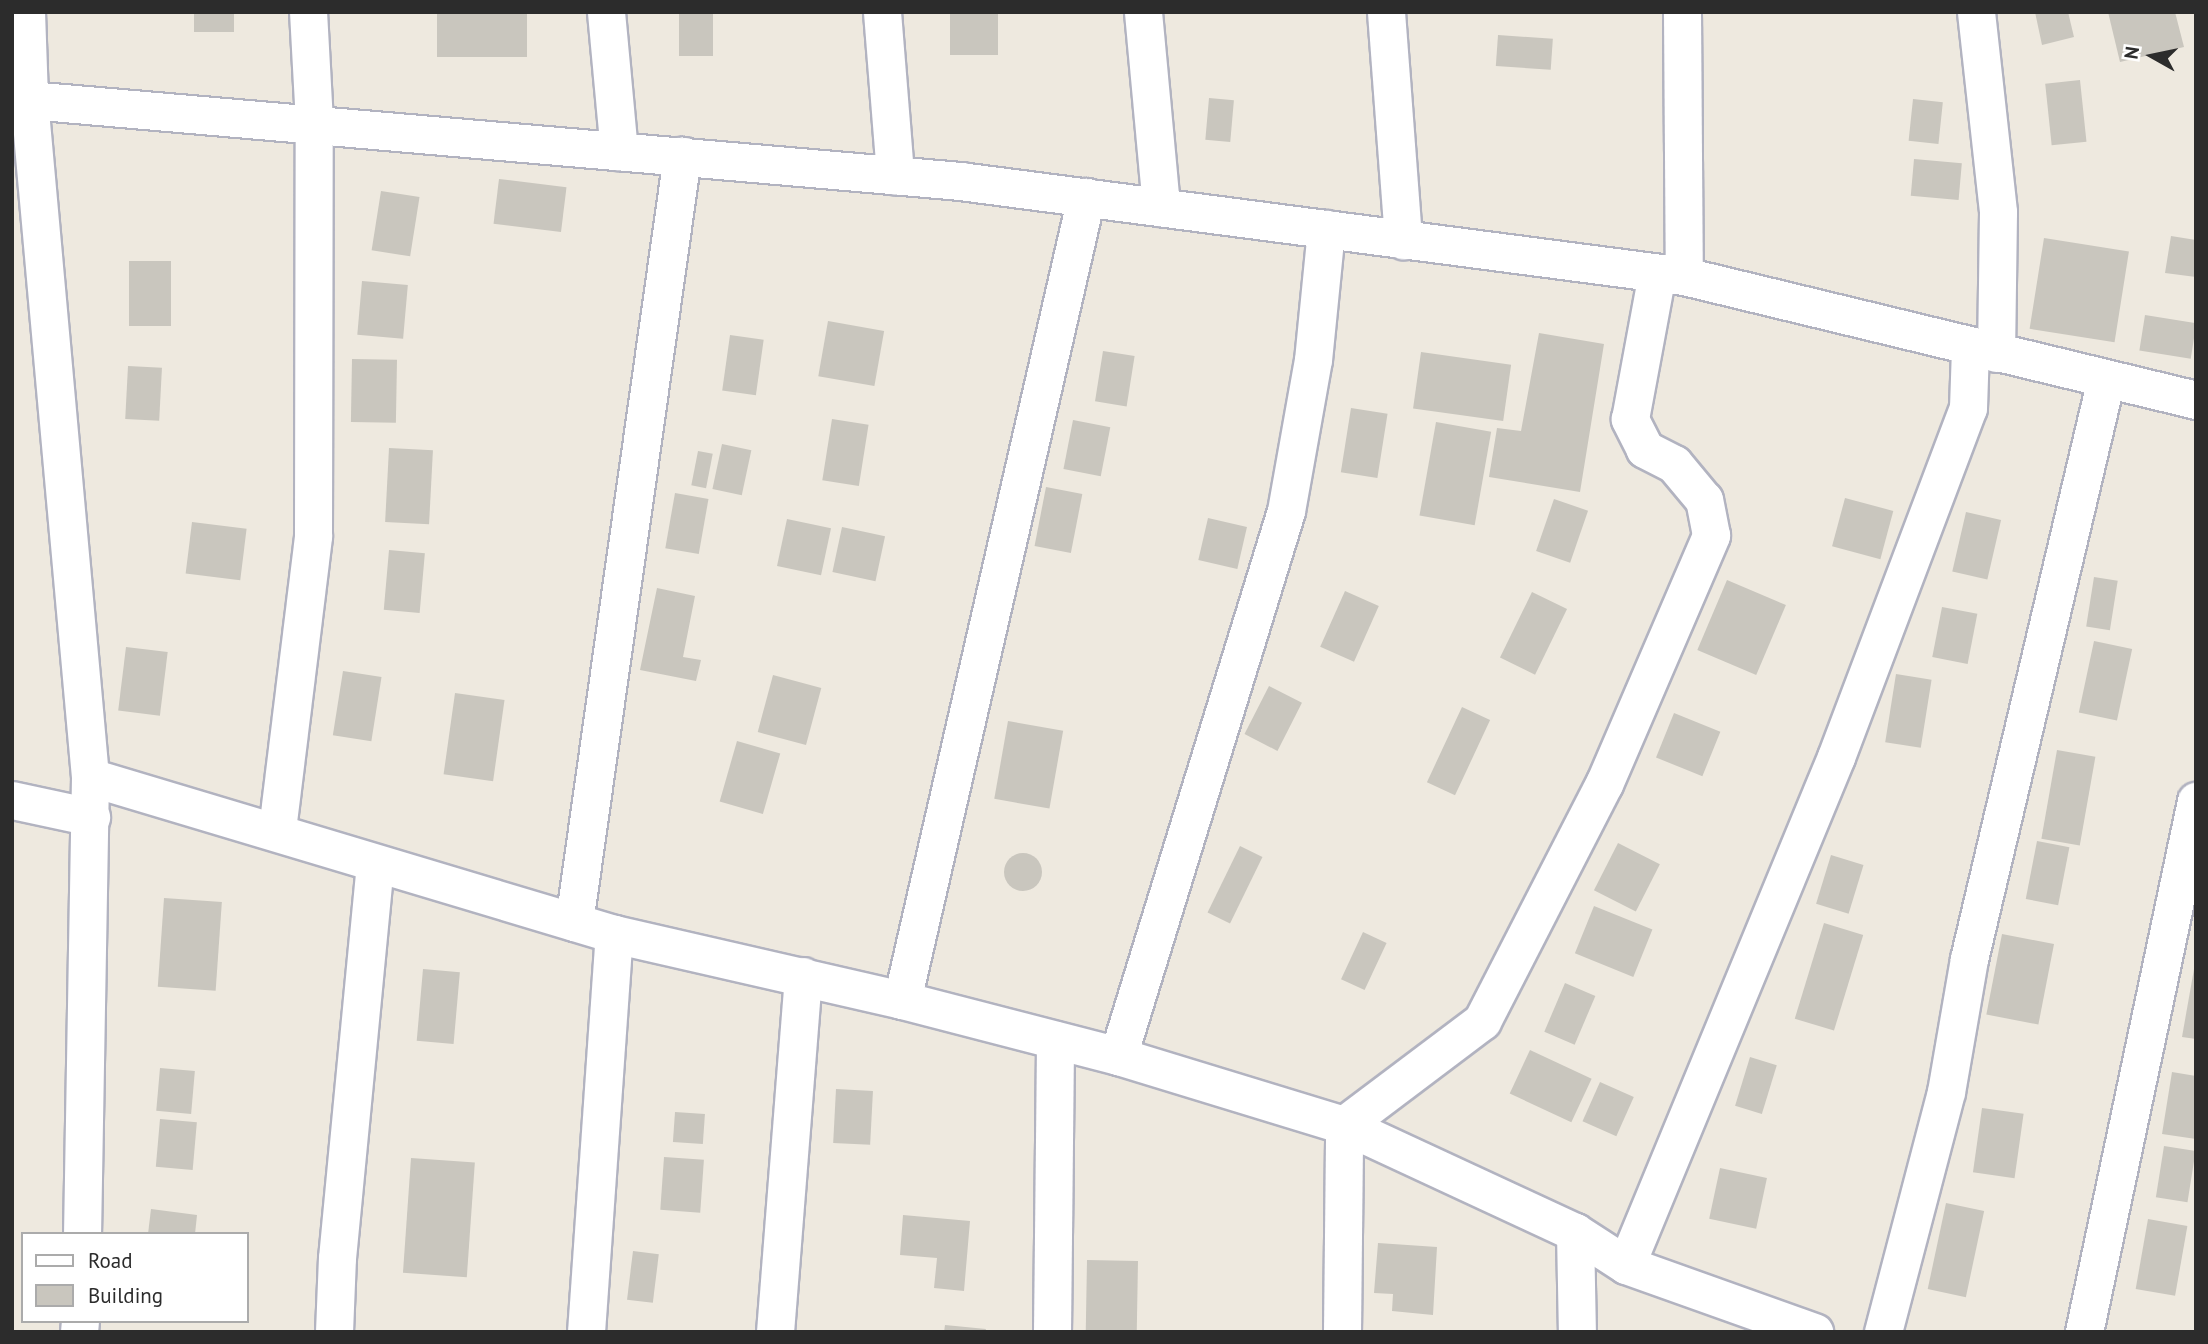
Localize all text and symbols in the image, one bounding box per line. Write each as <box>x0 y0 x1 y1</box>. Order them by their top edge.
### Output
north arrow <box>2117 21 2187 91</box>
text: N <box>2118 45 2144 61</box>
legend <box>21 1232 248 1323</box>
text: Road <box>88 1247 132 1274</box>
text: Building <box>88 1282 163 1309</box>

